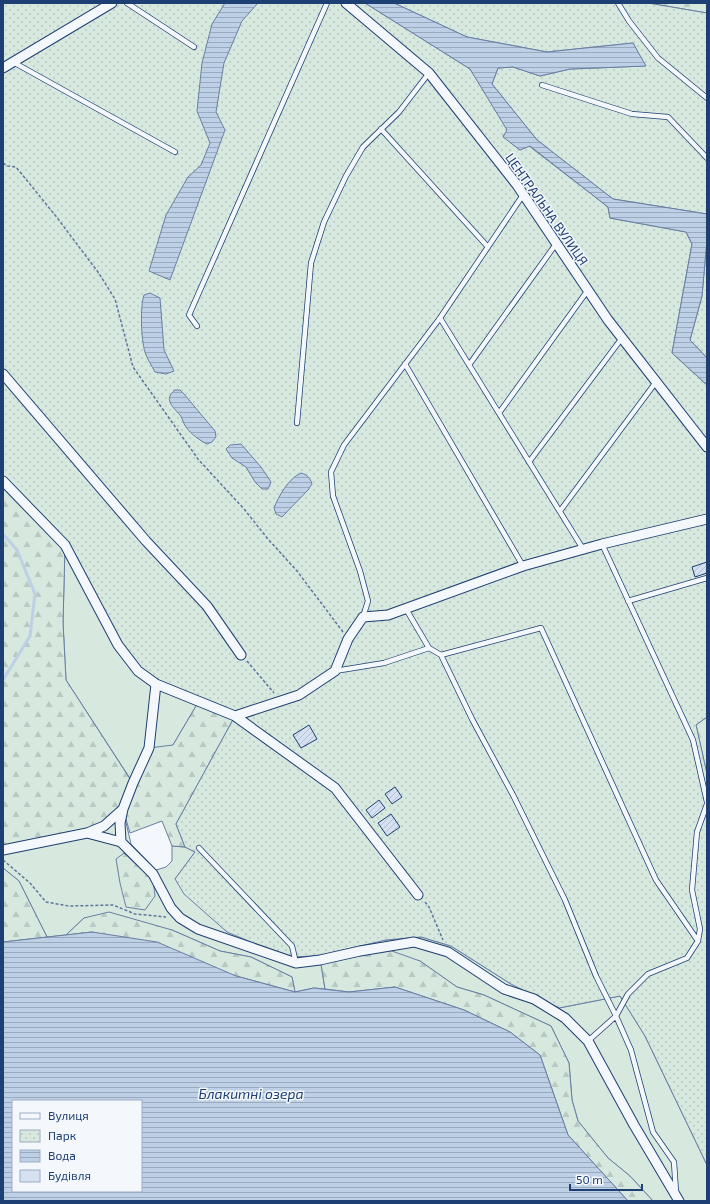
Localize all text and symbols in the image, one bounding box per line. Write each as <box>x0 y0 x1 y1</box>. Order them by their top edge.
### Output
street label: ЦЕНТРАЛЬНА ВУЛИЦЯ <box>502 150 592 268</box>
water label: Блакитні озера <box>198 1085 304 1102</box>
legend <box>12 1100 142 1192</box>
text: Вулиця <box>48 1108 89 1123</box>
text: Парк <box>48 1128 77 1142</box>
text: Вода <box>48 1148 76 1162</box>
scale bar <box>570 1166 642 1192</box>
text: Будівля <box>48 1168 91 1183</box>
text: 50 m <box>576 1172 603 1186</box>

